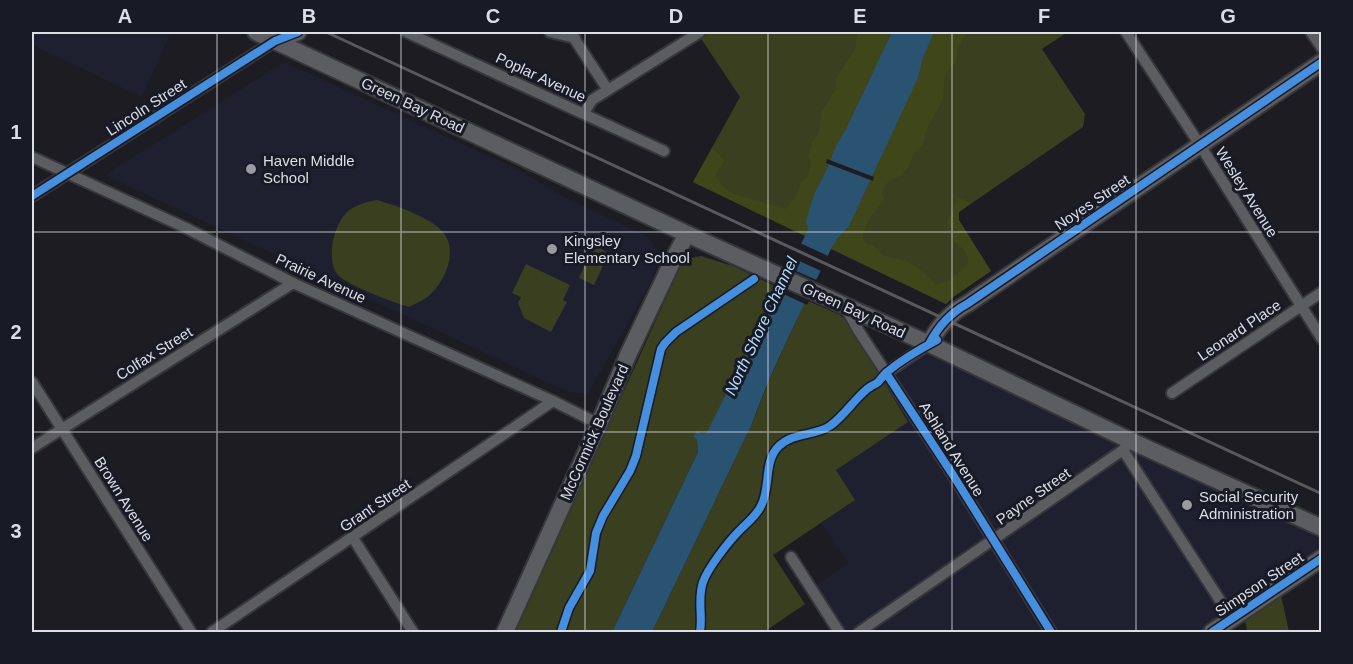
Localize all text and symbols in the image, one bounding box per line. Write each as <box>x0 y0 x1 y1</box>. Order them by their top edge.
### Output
text: A <box>118 5 132 27</box>
text: B <box>302 5 316 27</box>
text: C <box>486 5 500 27</box>
text: D <box>669 5 683 27</box>
text: E <box>853 5 867 27</box>
text: F <box>1038 5 1050 27</box>
text: G <box>1220 5 1236 27</box>
street label: Poplar Avenue <box>493 49 589 105</box>
street label: Lincoln Street <box>103 74 190 139</box>
street label: Green Bay Road <box>359 74 467 136</box>
text: 1 <box>10 121 22 143</box>
street label: Wesley Avenue <box>1213 144 1281 240</box>
place label: Haven Middle School <box>263 152 355 186</box>
marker: Haven Middle School <box>244 162 258 176</box>
street label: Noyes Street <box>1051 170 1133 233</box>
place label: Kingsley Elementary School <box>564 232 690 266</box>
marker: Kingsley Elementary School <box>545 242 559 256</box>
street label: Prairie Avenue <box>273 250 369 306</box>
water label: North Shore Channel <box>722 254 801 398</box>
street label: Green Bay Road <box>800 279 908 341</box>
street label: Leonard Place <box>1194 296 1284 364</box>
text: 2 <box>10 321 22 343</box>
street label: Colfax Street <box>113 322 196 383</box>
street label: McCormick Boulevard <box>556 362 632 502</box>
street label: Ashland Avenue <box>916 399 988 499</box>
street label: Brown Avenue <box>91 454 157 544</box>
street label: Payne Street <box>993 464 1074 528</box>
street label: Grant Street <box>336 475 414 535</box>
place label: Social Security Administration <box>1199 488 1299 522</box>
marker: Social Security Administration <box>1180 498 1194 512</box>
text: 3 <box>10 520 22 542</box>
street label: Simpson Street <box>1212 548 1307 620</box>

